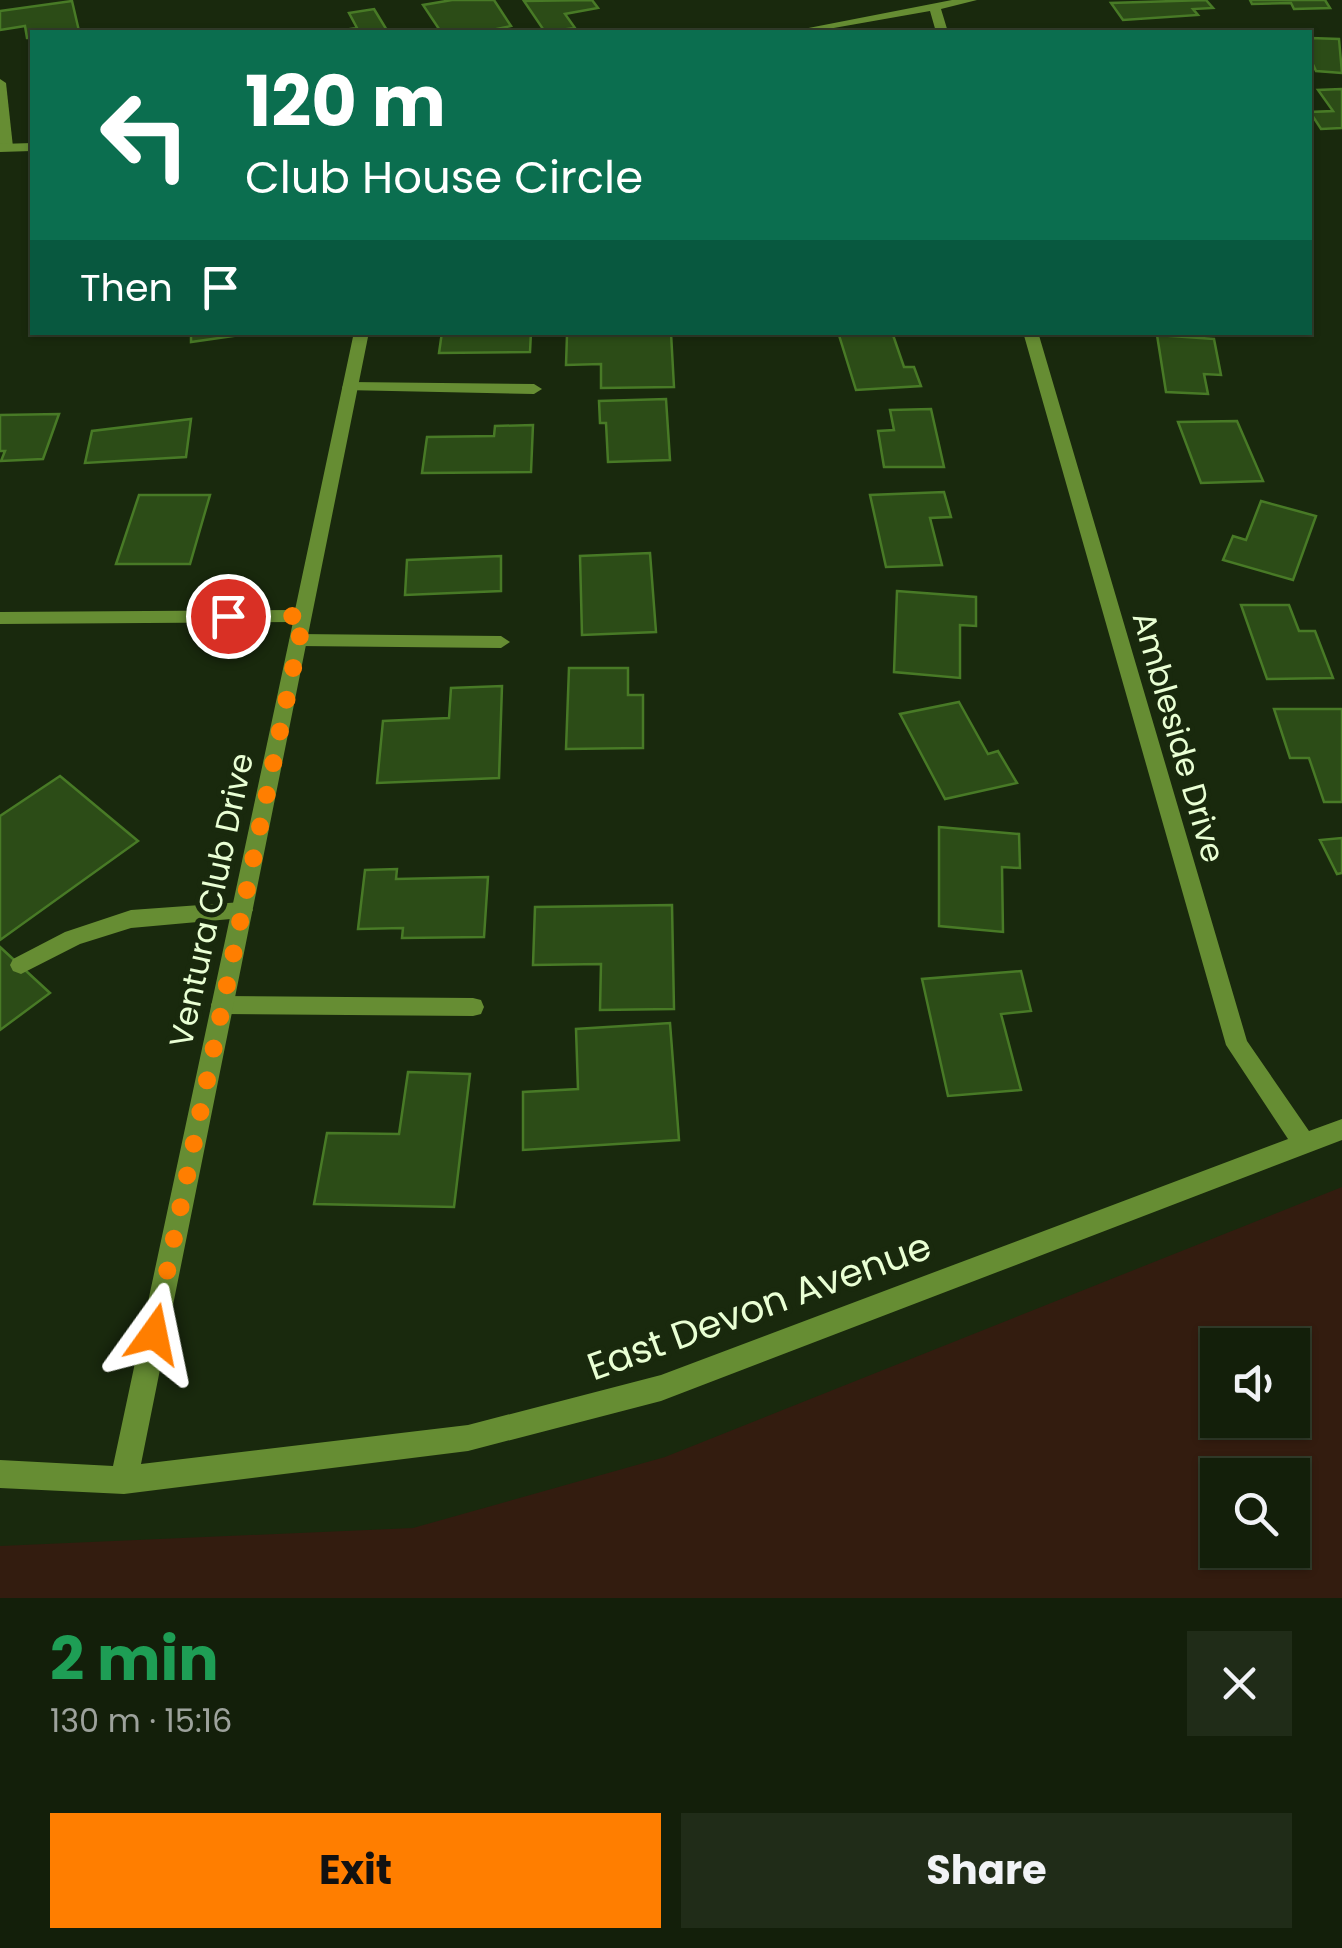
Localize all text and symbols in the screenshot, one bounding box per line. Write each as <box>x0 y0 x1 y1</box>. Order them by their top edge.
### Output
text: 120 m <box>245 52 446 151</box>
icon: left <box>80 70 210 200</box>
text: Club House Circle <box>245 146 643 209</box>
icon: arrive <box>193 260 248 315</box>
text: Then <box>80 261 173 314</box>
pin <box>186 574 271 659</box>
icon: arrive <box>201 589 256 644</box>
street label: Ambleside Drive <box>1122 606 1236 868</box>
street label: Ventura Club Drive <box>158 749 264 1051</box>
street label: East Devon Avenue <box>580 1219 938 1393</box>
position arrow <box>102 1282 206 1386</box>
map controls <box>1200 1328 1310 1568</box>
button: sound <box>1200 1328 1310 1438</box>
button: search <box>1200 1458 1310 1568</box>
text: 2 min <box>50 1617 219 1701</box>
button: close <box>1187 1631 1292 1736</box>
text: 130 m · 15:16 <box>50 1698 232 1743</box>
button: Exit <box>50 1813 661 1928</box>
button: Share <box>681 1813 1292 1928</box>

